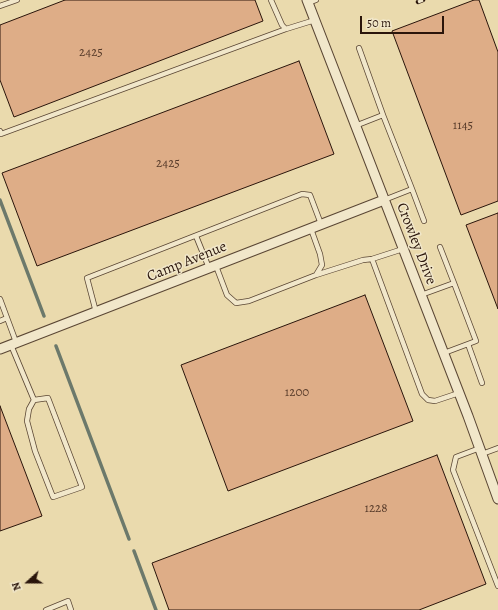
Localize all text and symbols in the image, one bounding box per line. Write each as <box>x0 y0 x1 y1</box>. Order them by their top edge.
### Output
scale bar <box>362 8 446 34</box>
text: 50 m <box>367 15 391 31</box>
house number: 2425 <box>79 45 103 61</box>
house number: 1145 <box>453 118 473 134</box>
house number: 2425 <box>156 156 180 172</box>
street label: Crowley Drive <box>392 201 440 287</box>
street label: Camp Avenue <box>144 238 230 286</box>
house number: 1200 <box>285 385 309 401</box>
house number: 1228 <box>364 501 388 517</box>
north arrow <box>8 562 48 602</box>
text: N <box>8 580 25 593</box>

